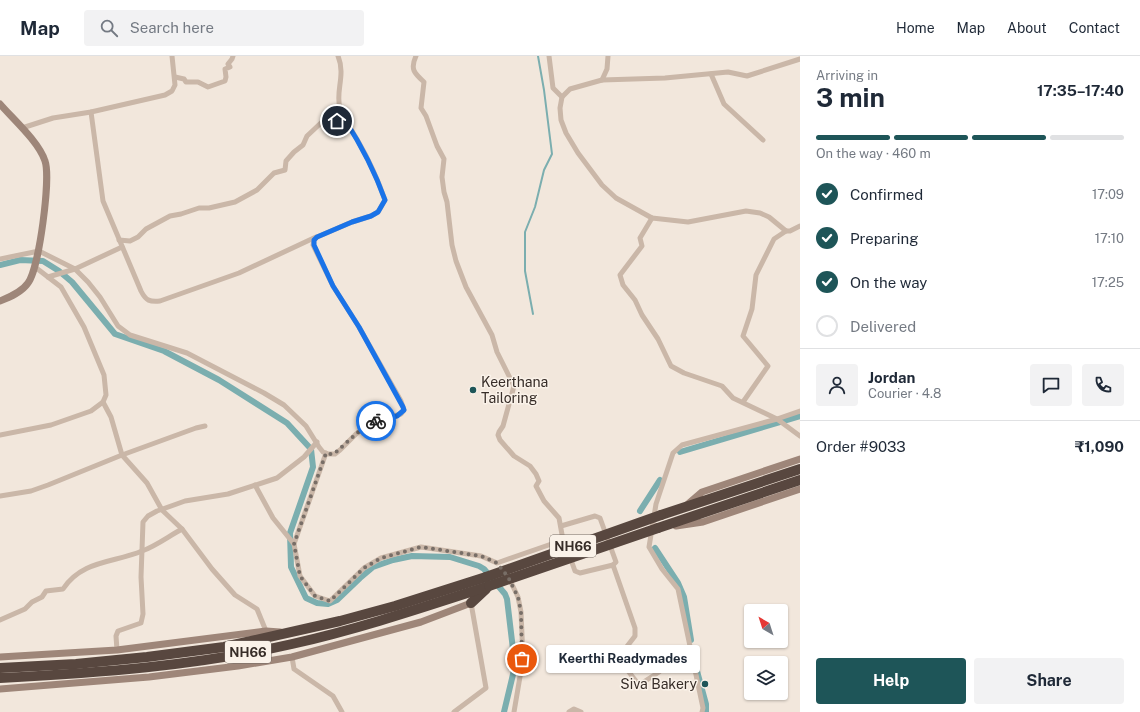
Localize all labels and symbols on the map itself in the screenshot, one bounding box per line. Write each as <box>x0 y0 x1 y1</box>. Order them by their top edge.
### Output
pin <box>320 104 354 138</box>
place label: Keerthana Tailoring <box>481 374 548 406</box>
marker: Keerthana Tailoring <box>468 385 478 395</box>
courier <box>356 401 396 441</box>
road number: NH66 <box>550 535 596 557</box>
north arrow <box>744 604 788 648</box>
road number: NH66 <box>225 641 271 663</box>
pin <box>505 642 539 676</box>
callout: Keerthi Readymades <box>546 645 700 673</box>
place label: Siva Bakery <box>620 676 697 692</box>
marker: Siva Bakery <box>700 679 710 689</box>

